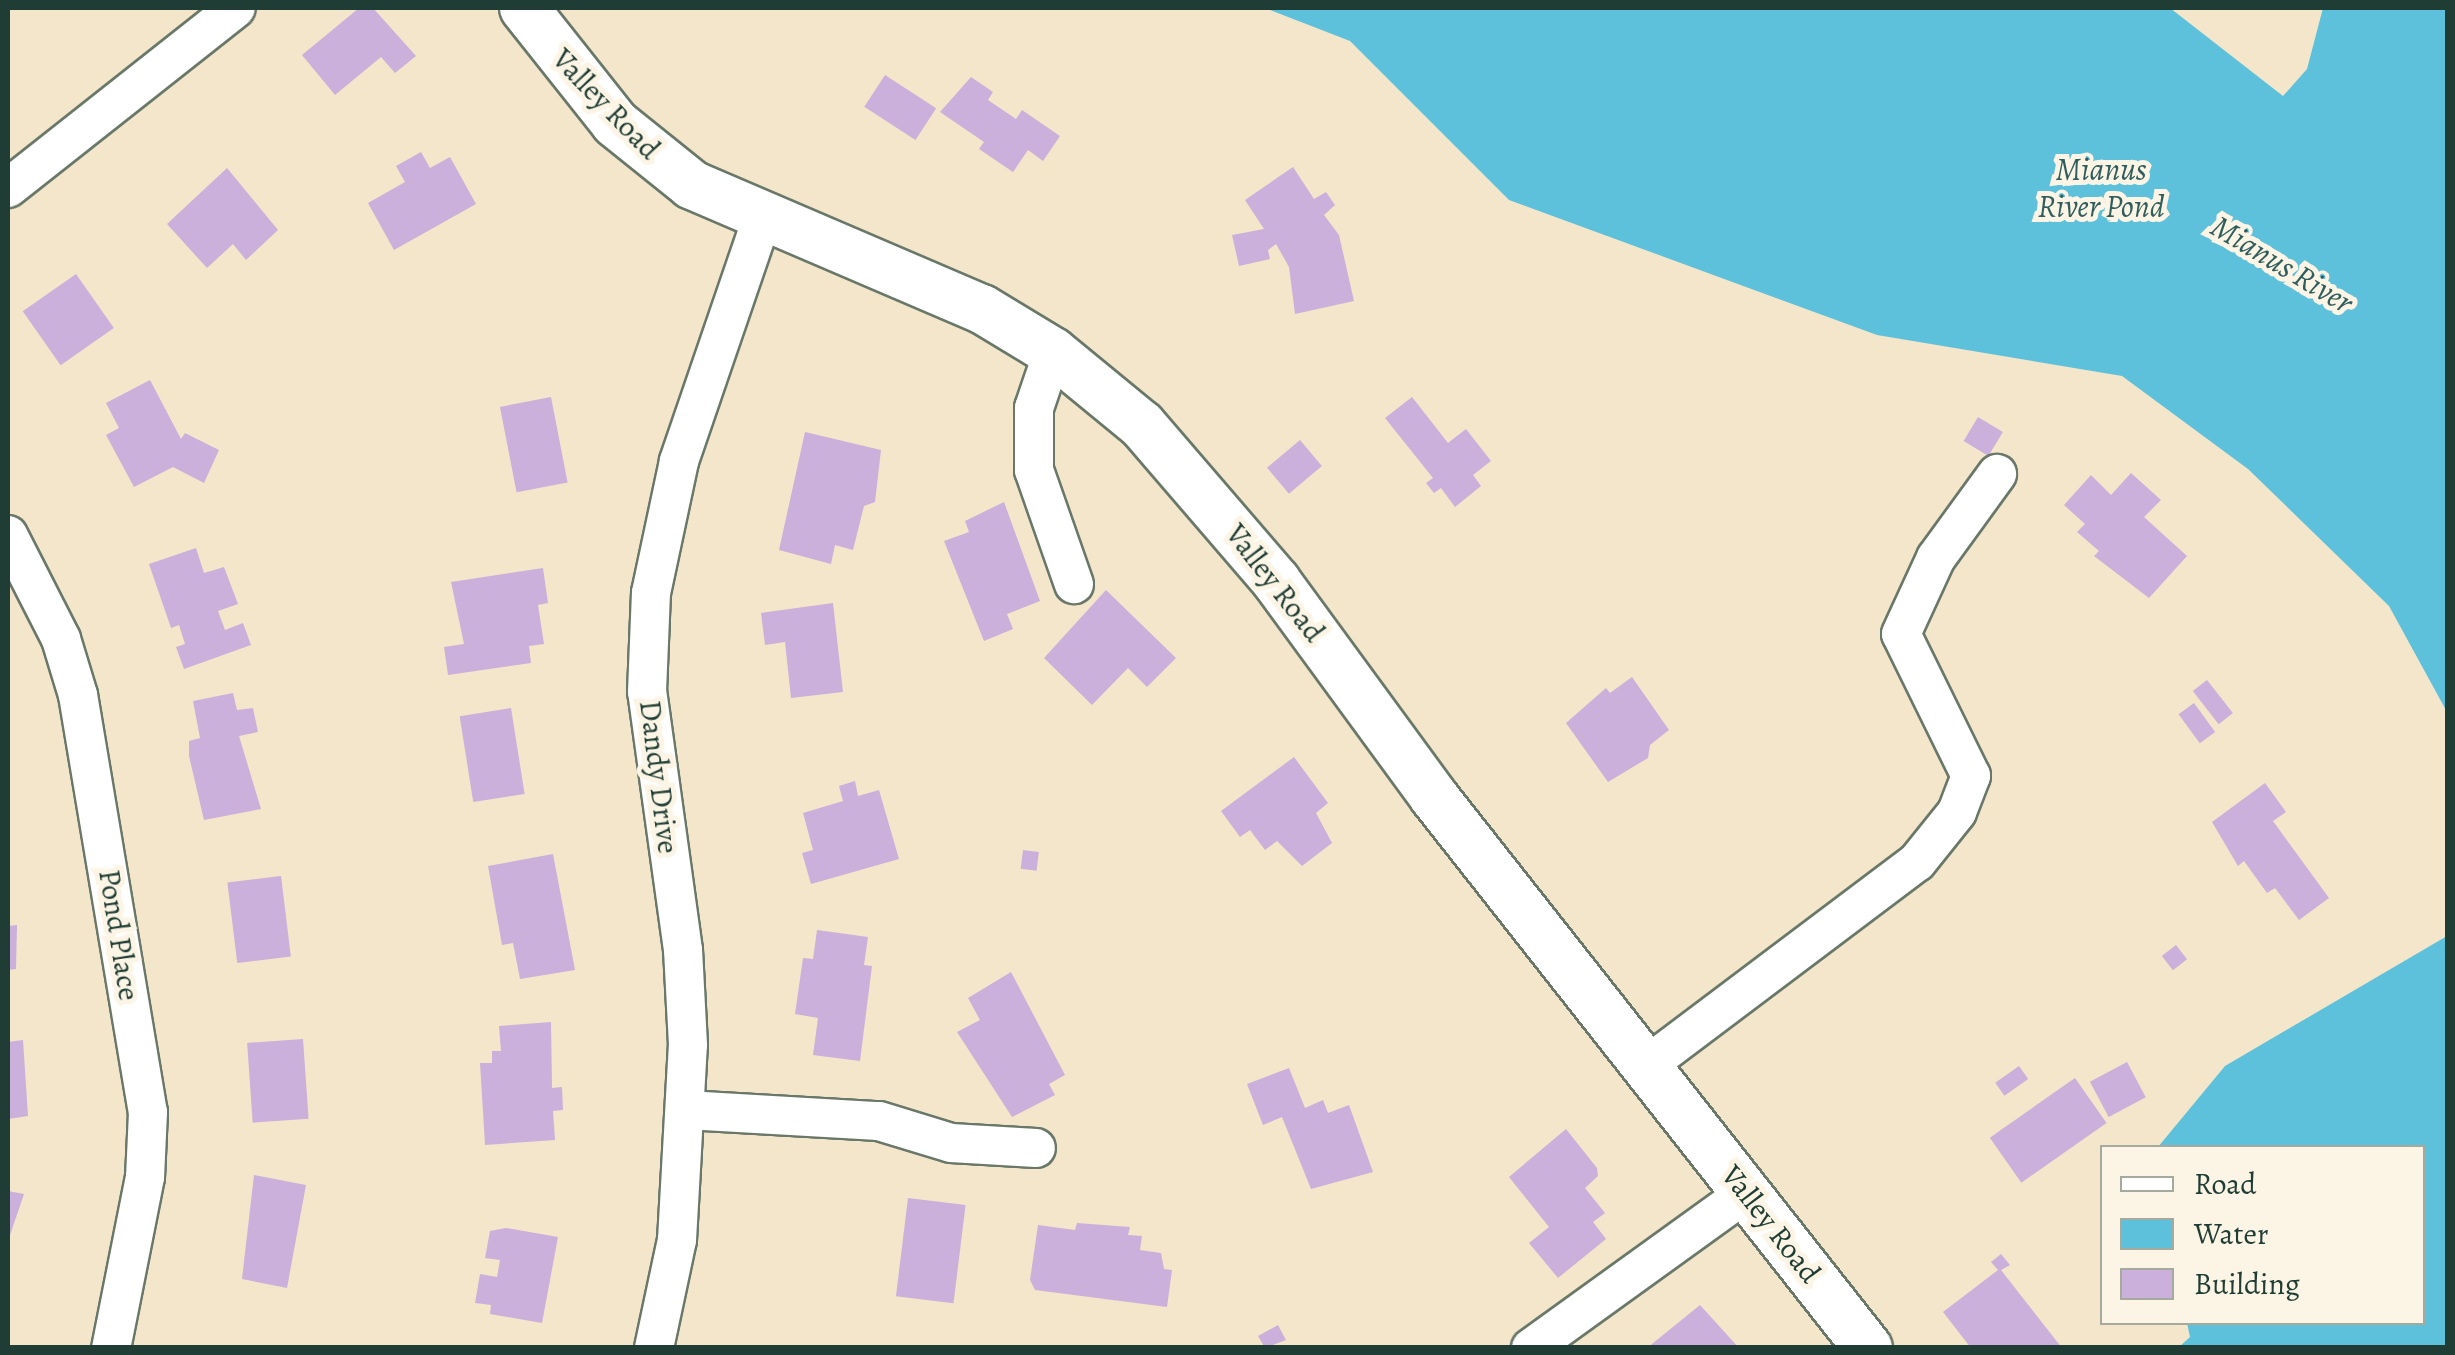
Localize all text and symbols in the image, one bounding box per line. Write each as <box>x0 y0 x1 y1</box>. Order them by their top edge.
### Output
street label: Valley Road <box>545 41 667 167</box>
water label: Mianus River Pond <box>2038 151 2164 226</box>
water label: Mianus River <box>2204 207 2360 321</box>
street label: Valley Road <box>1218 517 1332 649</box>
street label: Dandy Drive <box>632 698 686 856</box>
street label: Pond Place <box>91 867 147 1003</box>
legend <box>2100 1145 2425 1325</box>
street label: Valley Road <box>1714 1158 1828 1290</box>
text: Road <box>2194 1164 2256 1204</box>
text: Water <box>2194 1214 2268 1254</box>
text: Building <box>2194 1264 2300 1304</box>

